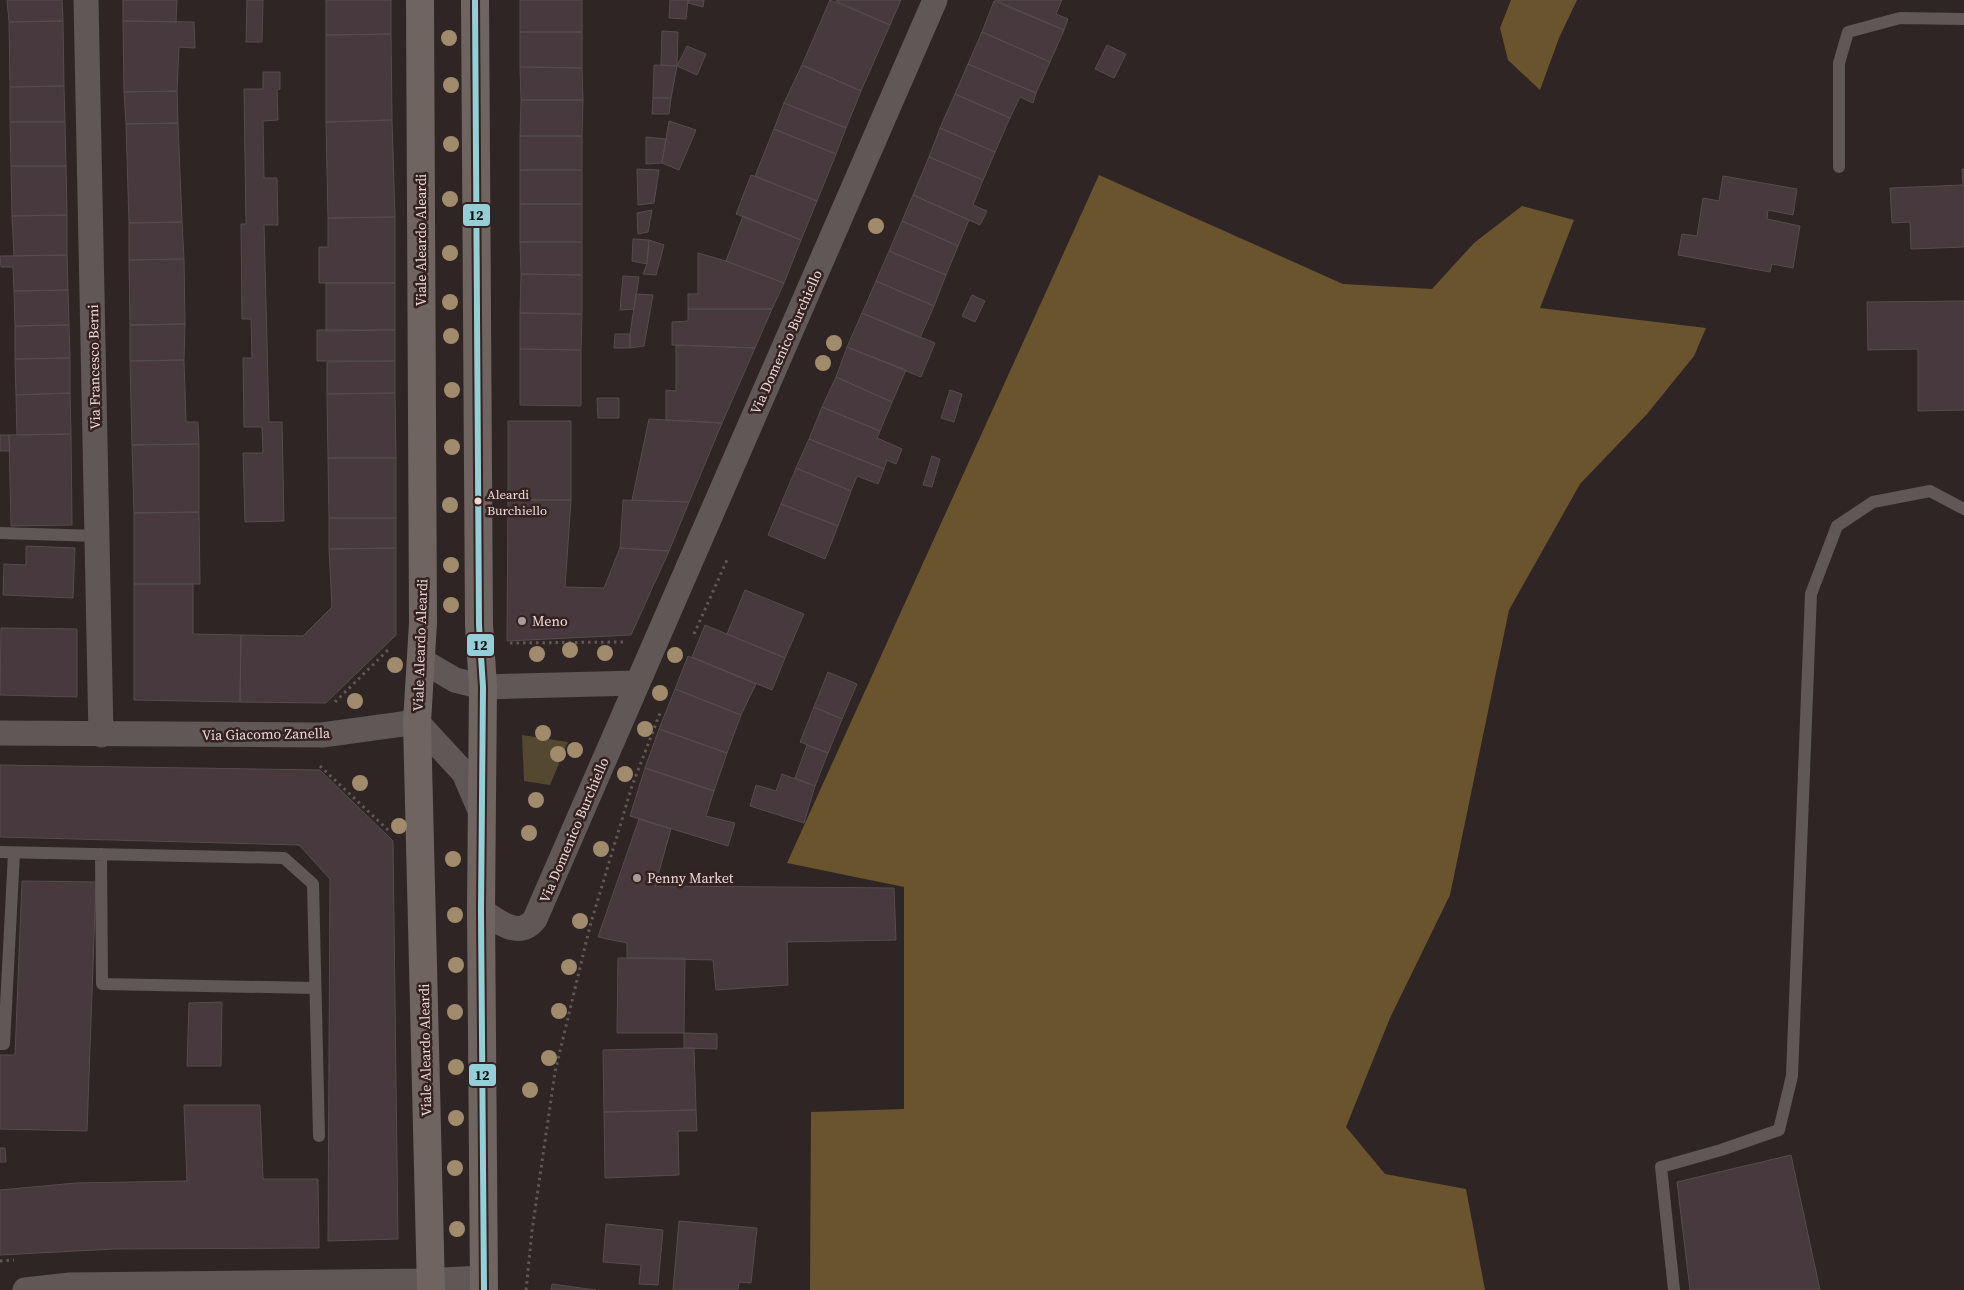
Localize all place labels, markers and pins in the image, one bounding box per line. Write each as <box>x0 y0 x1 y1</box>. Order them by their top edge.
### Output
place label: Aleardi Burchiello <box>487 486 547 519</box>
marker: Aleardi Burchiello <box>473 496 483 506</box>
place label: Meno <box>532 611 568 631</box>
marker: Meno <box>516 615 528 627</box>
place label: Penny Market <box>647 868 734 888</box>
marker: Penny Market <box>631 872 643 884</box>

